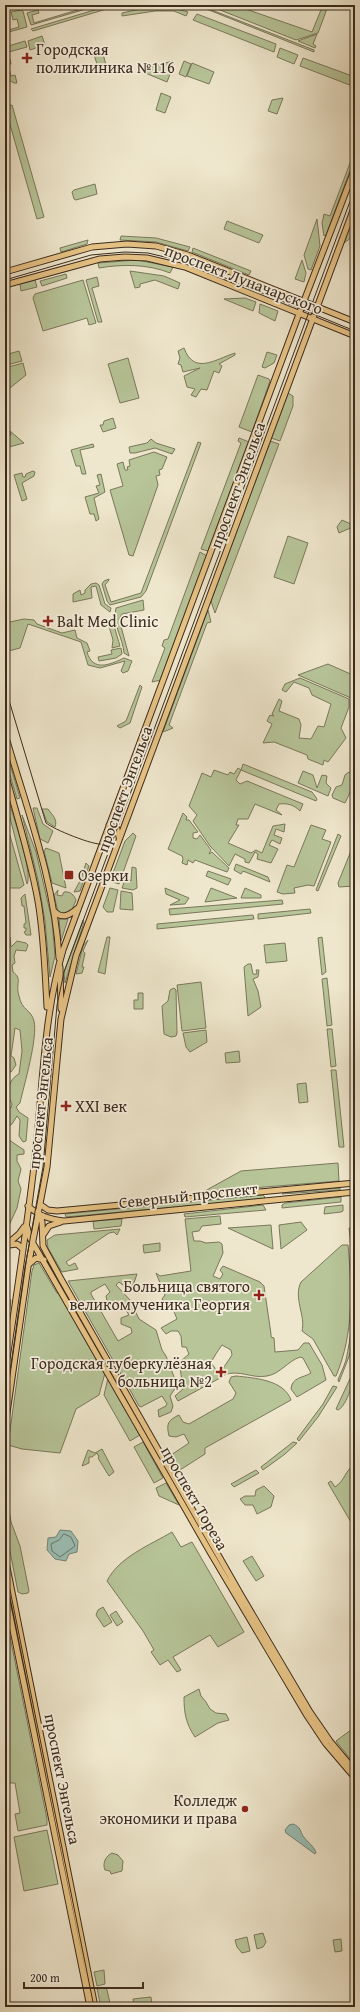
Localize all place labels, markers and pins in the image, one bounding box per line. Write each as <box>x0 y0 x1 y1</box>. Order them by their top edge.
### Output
place label: Городская поликлиника №116 <box>36 37 175 79</box>
marker: Городская поликлиника №116 <box>21 52 33 64</box>
place label: Balt Med Clinic <box>57 609 158 633</box>
marker: Balt Med Clinic <box>42 615 54 627</box>
place label: Озерки <box>78 863 129 887</box>
marker: Озерки <box>63 869 75 881</box>
place label: XXI век <box>75 1094 128 1118</box>
marker: XXI век <box>60 1100 72 1112</box>
place label: Больница святого великомученика Георгия <box>69 1274 250 1316</box>
marker: Больница святого великомученика Георгия <box>253 1289 265 1301</box>
place label: Городская туберкулёзная больница №2 <box>31 1351 212 1393</box>
marker: Городская туберкулёзная больница №2 <box>215 1366 227 1378</box>
place label: Колледж экономики и права <box>99 1788 237 1830</box>
marker: Колледж экономики и права <box>240 1804 250 1814</box>

